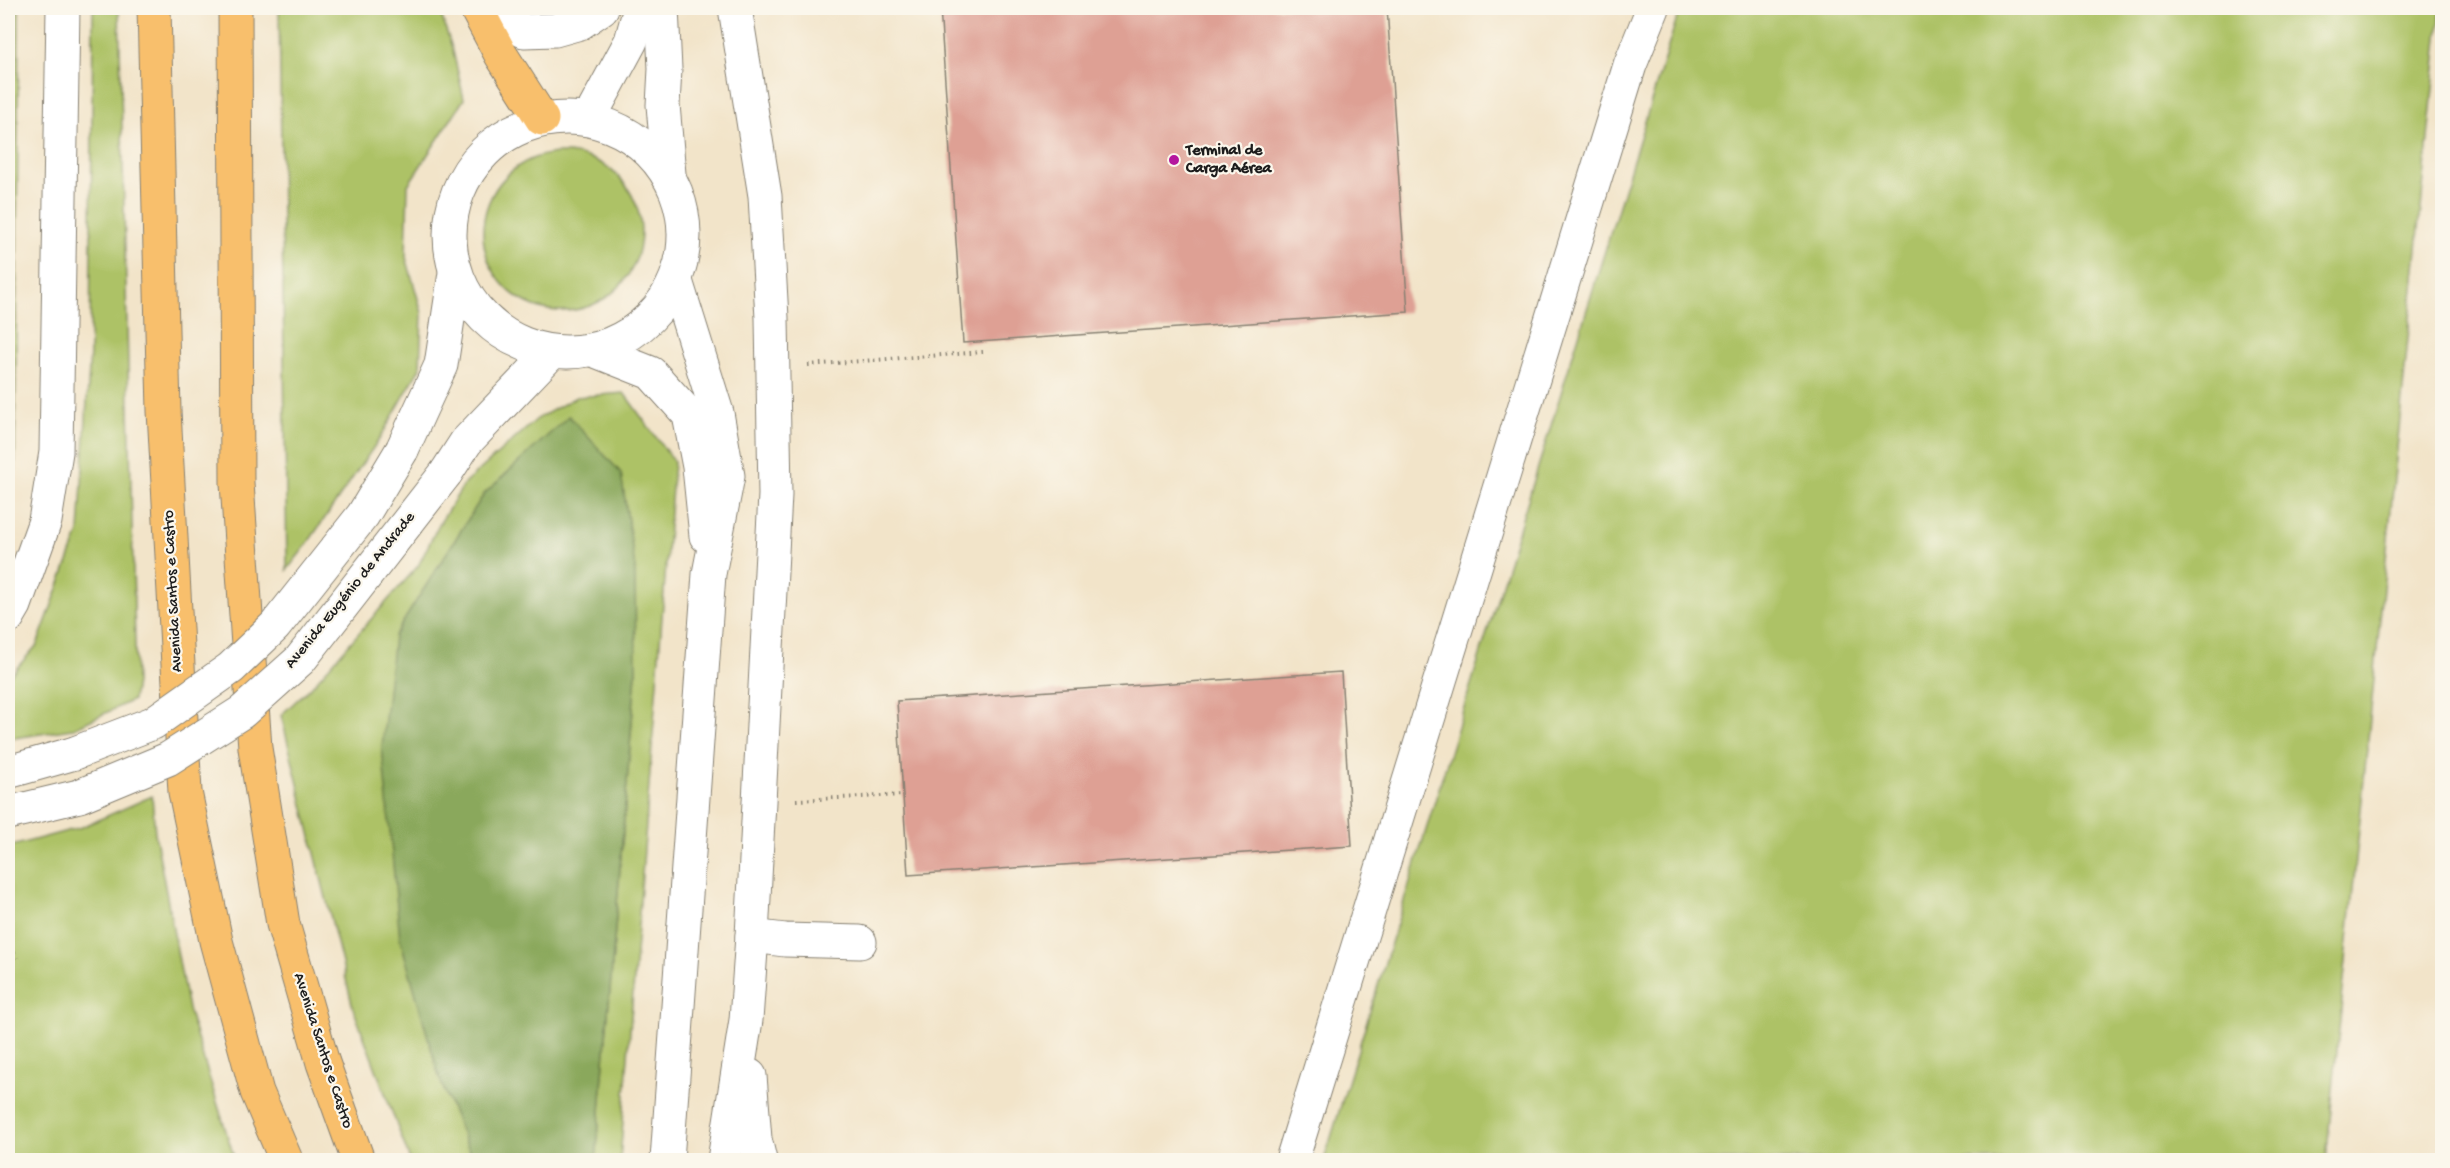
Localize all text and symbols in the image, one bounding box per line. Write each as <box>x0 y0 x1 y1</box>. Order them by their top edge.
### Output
place label: Terminal de Carga Aérea <box>1184 142 1273 179</box>
marker: Terminal de Carga Aérea <box>1167 153 1181 167</box>
street label: Avenida Eugénio de Andrade <box>282 508 420 673</box>
street label: Avenida Santos e Castro <box>160 509 188 673</box>
street label: Avenida Santos e Castro <box>288 971 356 1131</box>

